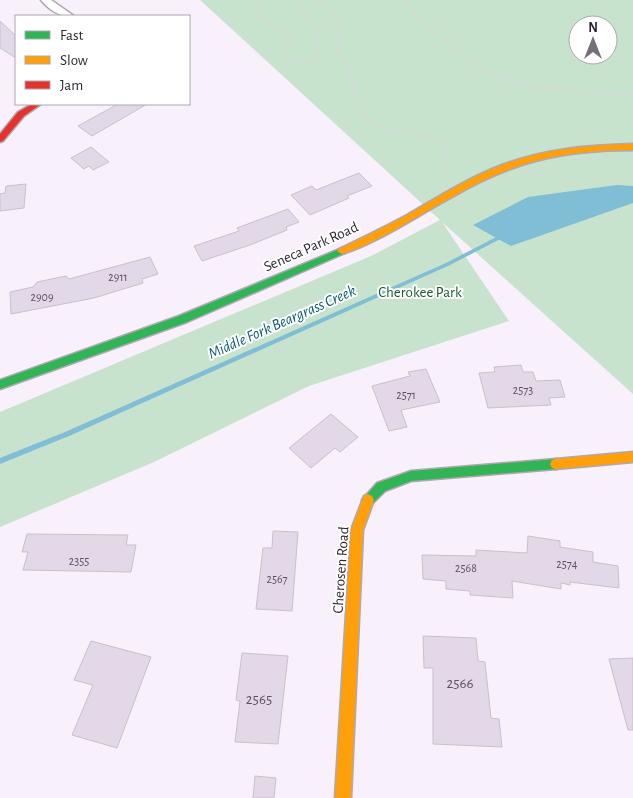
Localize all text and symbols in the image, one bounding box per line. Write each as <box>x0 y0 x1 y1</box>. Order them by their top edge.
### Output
legend <box>15 15 190 105</box>
north arrow <box>568 15 618 65</box>
text: N <box>588 21 598 35</box>
text: Fast <box>60 28 84 43</box>
text: Slow <box>60 53 88 68</box>
text: Jam <box>60 78 83 93</box>
street label: Seneca Park Road <box>262 219 361 275</box>
house number: 2911 <box>108 271 128 283</box>
water label: Middle Fork Beargrass Creek <box>206 282 358 362</box>
park label: Cherokee Park <box>378 285 462 300</box>
house number: 2909 <box>30 291 54 303</box>
house number: 2573 <box>513 384 533 396</box>
house number: 2571 <box>396 389 416 401</box>
street label: Cherosen Road <box>330 526 352 614</box>
house number: 2355 <box>69 555 89 567</box>
house number: 2574 <box>556 558 578 570</box>
house number: 2568 <box>455 562 477 574</box>
house number: 2567 <box>266 573 288 585</box>
house number: 2566 <box>446 676 474 691</box>
house number: 2565 <box>246 692 272 707</box>

